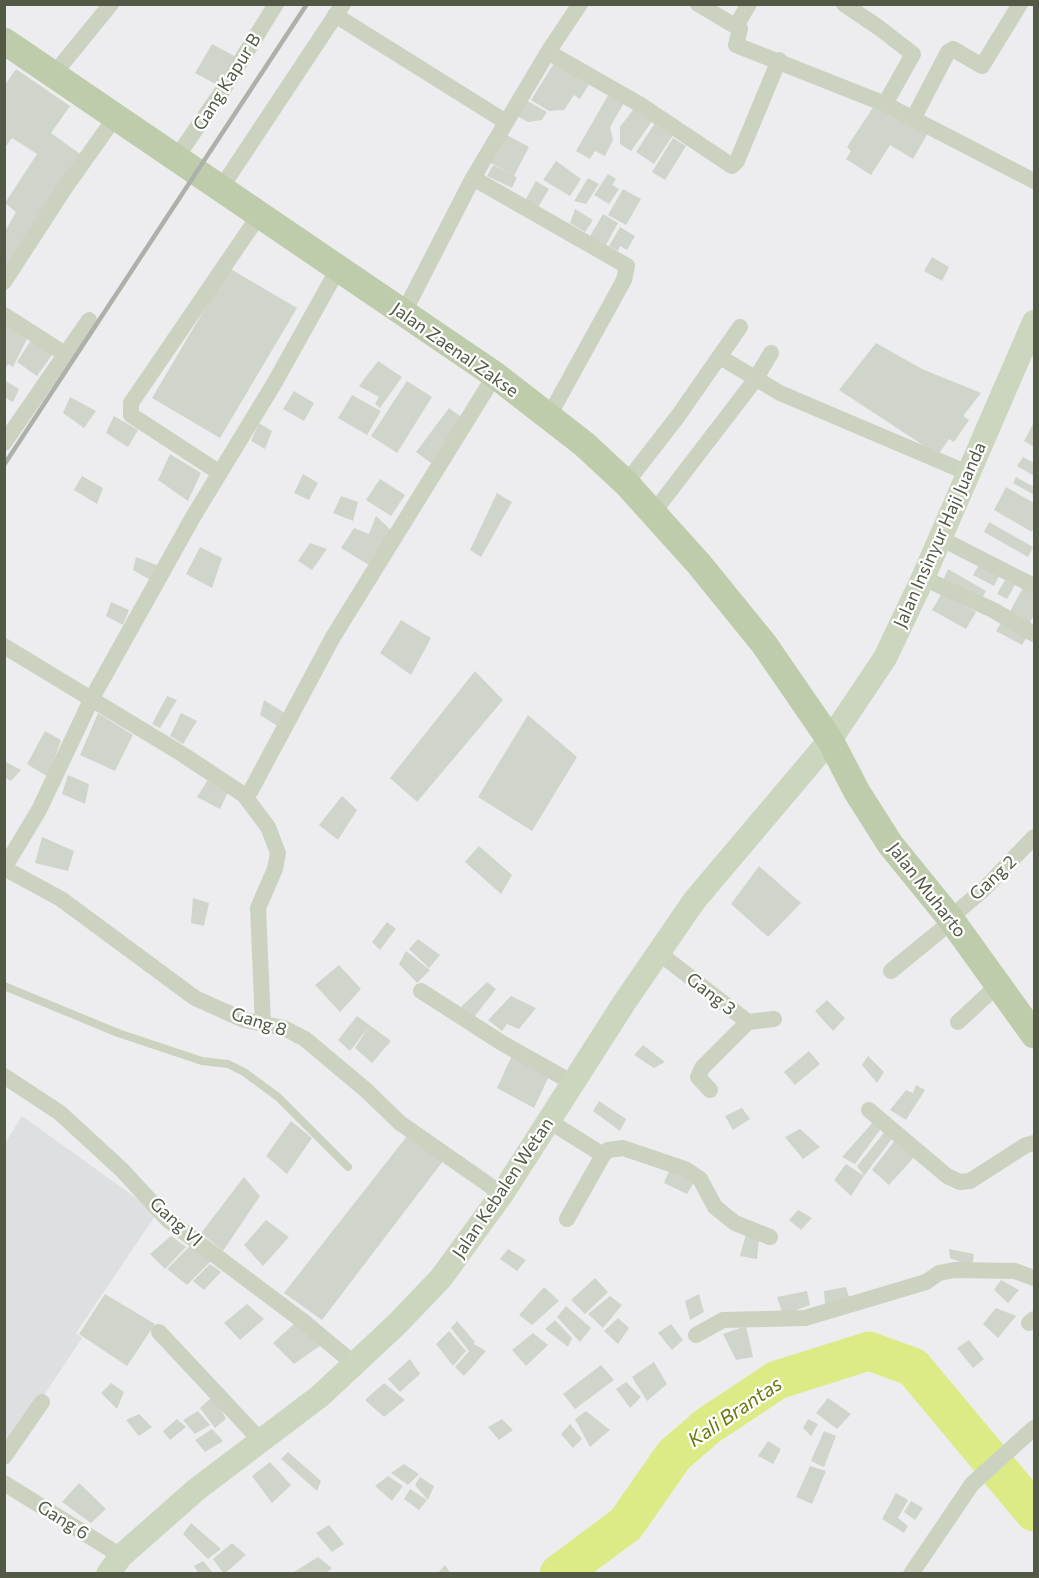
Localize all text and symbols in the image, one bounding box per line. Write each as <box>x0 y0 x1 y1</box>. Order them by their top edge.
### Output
street label: Gang Kapur B <box>189 29 265 135</box>
street label: Jalan Zaenal Zakse <box>387 298 523 402</box>
street label: Jalan Insinyur Haji Juanda <box>889 439 991 631</box>
street label: Jalan Muharto <box>883 838 971 942</box>
street label: Gang 2 <box>965 851 1021 905</box>
street label: Gang 3 <box>682 968 740 1020</box>
street label: Gang 8 <box>229 1003 289 1041</box>
street label: Jalan Kebalen Wetan <box>448 1114 558 1262</box>
street label: Gang VI <box>145 1193 207 1251</box>
water label: Kali Brantas <box>683 1372 787 1452</box>
street label: Gang 6 <box>33 1496 93 1544</box>

